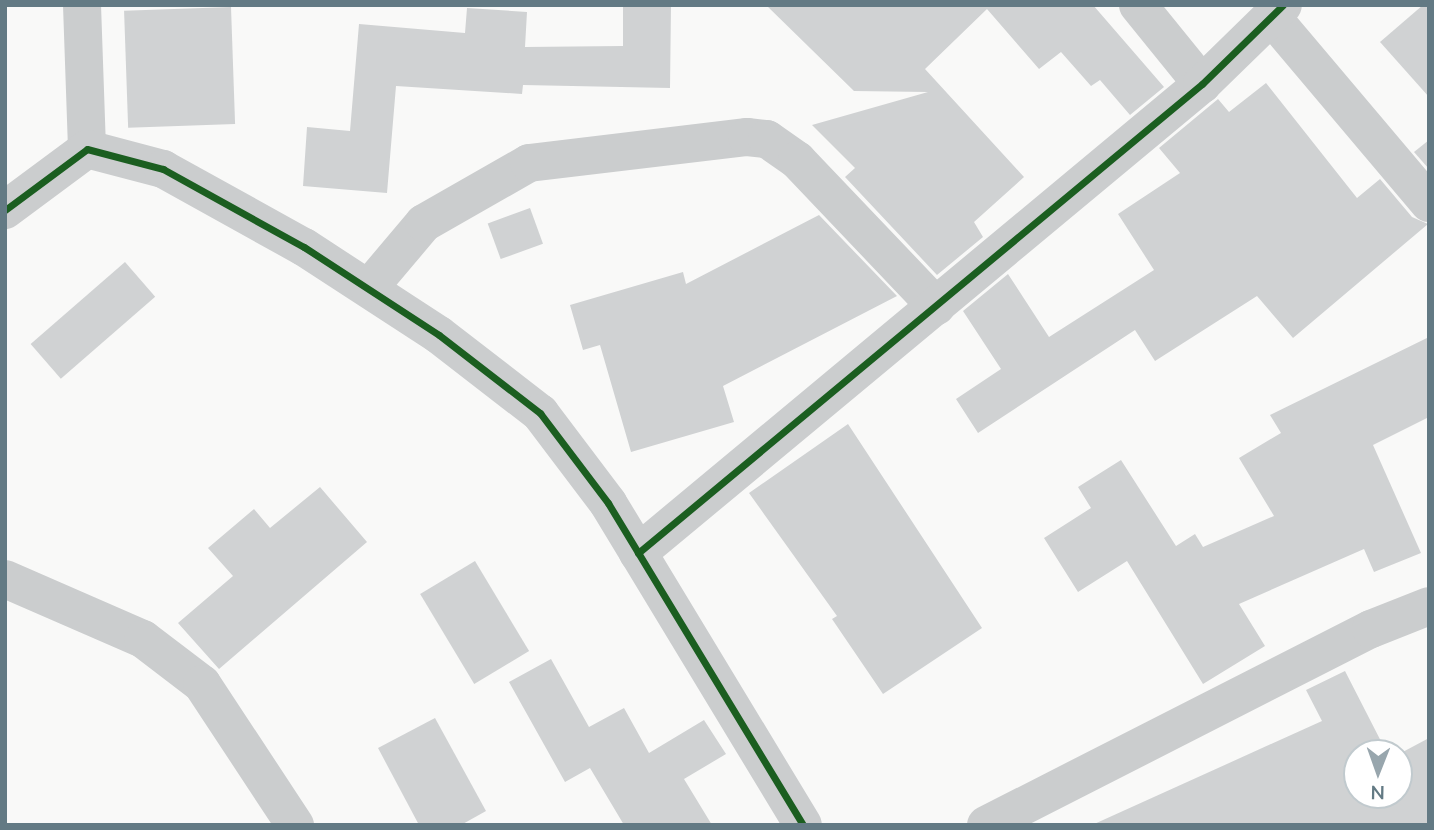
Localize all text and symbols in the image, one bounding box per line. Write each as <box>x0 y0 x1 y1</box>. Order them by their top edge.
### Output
north arrow <box>1343 739 1413 809</box>
text: N <box>1370 781 1385 805</box>

